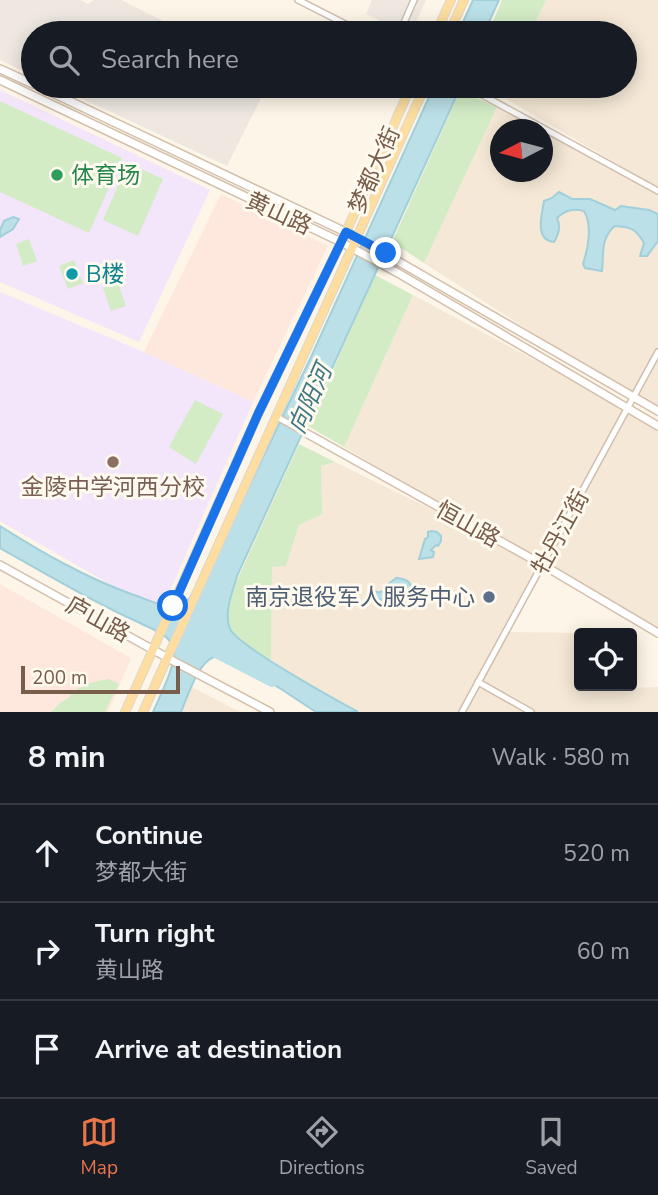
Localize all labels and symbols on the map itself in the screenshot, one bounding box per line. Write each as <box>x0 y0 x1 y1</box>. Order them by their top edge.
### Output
north arrow <box>490 119 553 182</box>
street label: 梦都大街 <box>342 122 407 219</box>
place label: 体育场 <box>71 160 140 191</box>
marker: 体育场 <box>49 167 65 183</box>
street label: 黄山路 <box>241 185 317 242</box>
route end <box>370 237 401 268</box>
place label: B楼 <box>86 259 125 290</box>
marker: B楼 <box>64 266 80 282</box>
water label: 向阳河 <box>281 356 341 438</box>
marker: 金陵中学河西分校 <box>105 454 121 470</box>
place label: 金陵中学河西分校 <box>21 472 205 503</box>
street label: 牡丹江街 <box>525 484 596 580</box>
street label: 恒山路 <box>430 494 505 555</box>
place label: 南京退役军人服务中心 <box>245 582 475 613</box>
street label: 庐山路 <box>60 589 135 650</box>
marker: 南京退役军人服务中心 <box>481 589 497 605</box>
route start <box>157 590 188 621</box>
scale bar <box>21 663 180 695</box>

